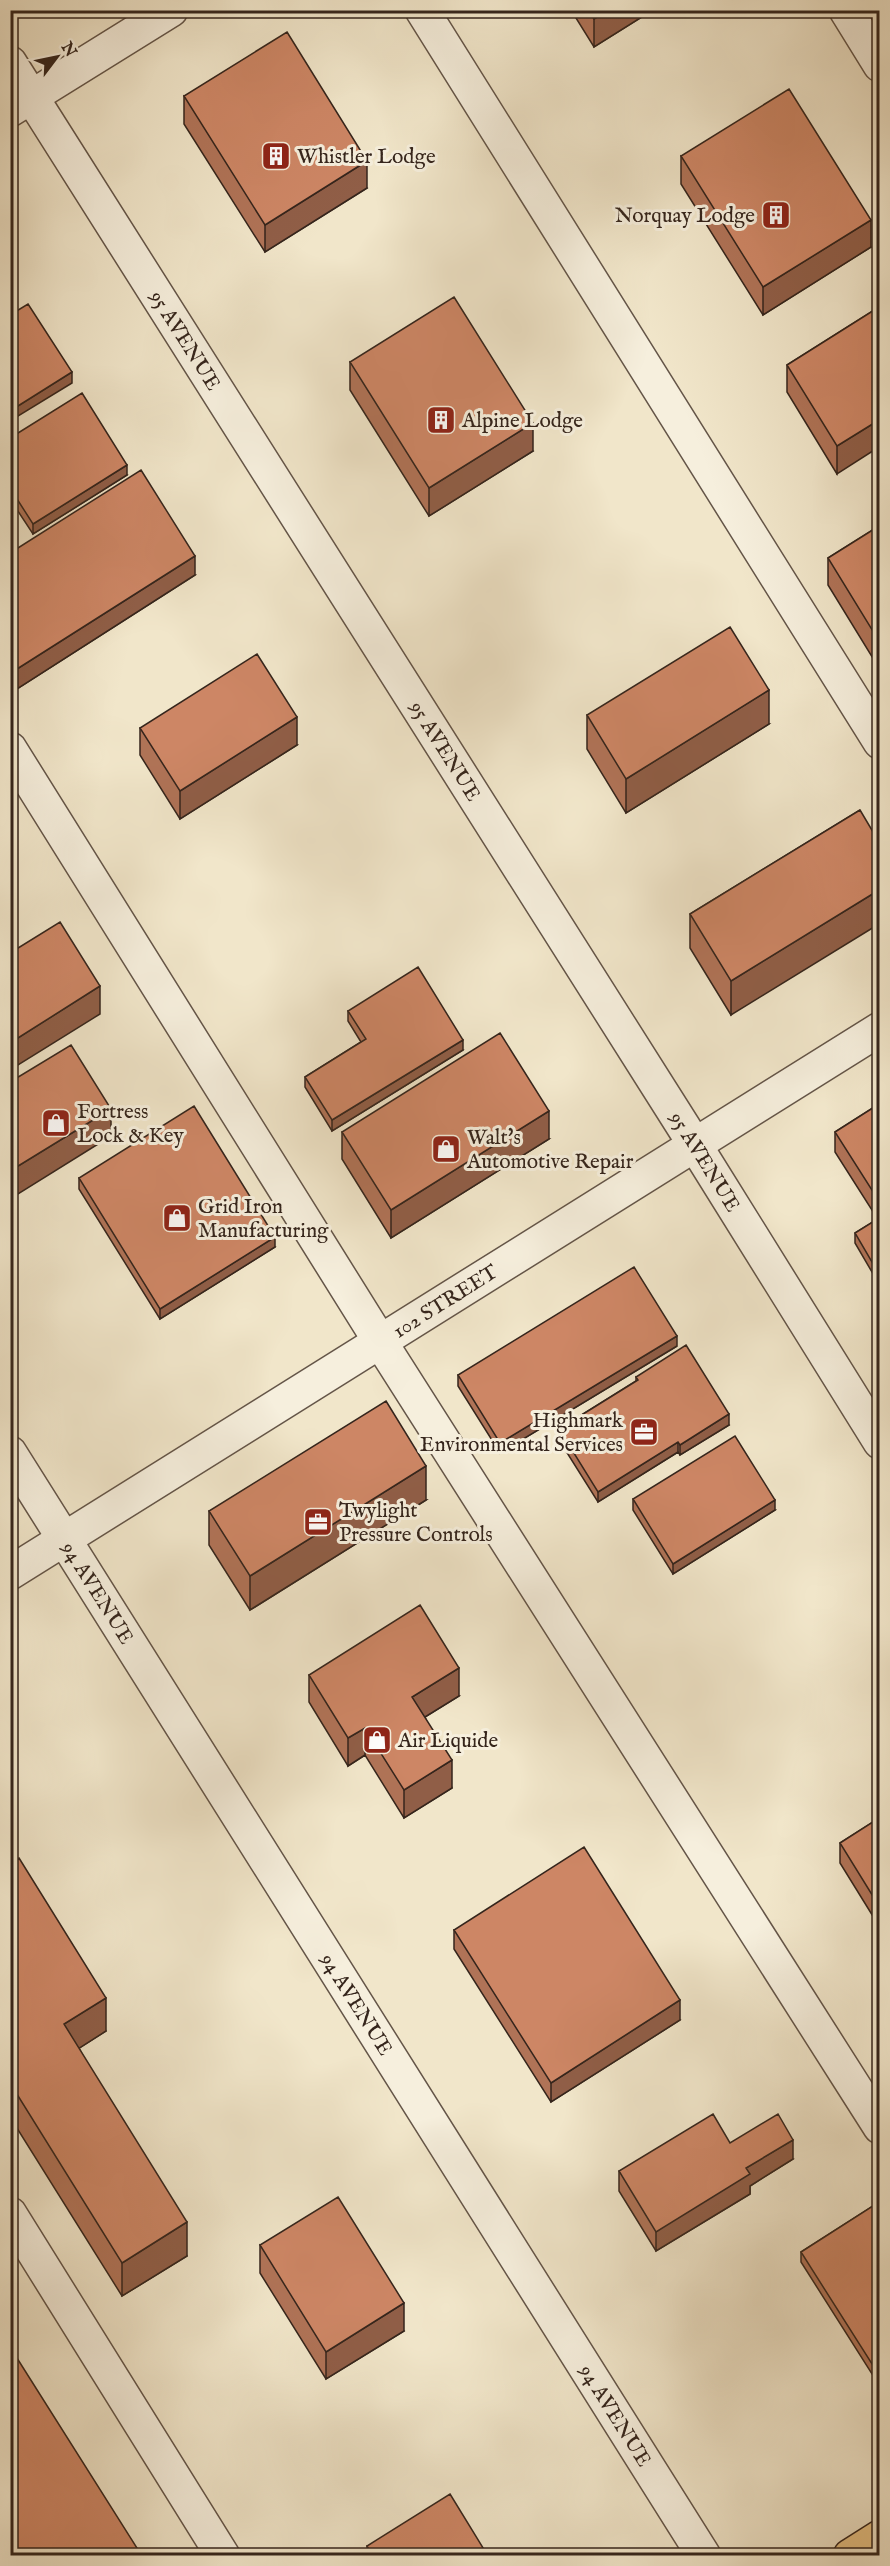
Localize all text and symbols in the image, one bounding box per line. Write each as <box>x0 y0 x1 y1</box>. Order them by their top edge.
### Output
north arrow <box>27 27 87 87</box>
text: N <box>55 38 80 61</box>
building icon: Whistler Lodge <box>260 140 292 172</box>
place label: Whistler Lodge <box>297 144 436 171</box>
building icon: Norquay Lodge <box>760 199 792 231</box>
place label: Norquay Lodge <box>615 203 755 230</box>
street label: 95 AVENUE <box>142 285 226 396</box>
building icon: Alpine Lodge <box>425 404 457 436</box>
place label: Alpine Lodge <box>461 408 583 435</box>
street label: 95 AVENUE <box>402 696 486 807</box>
place label: Fortress Lock & Key <box>77 1099 184 1150</box>
street label: 95 AVENUE <box>662 1106 745 1218</box>
shop icon: Fortress Lock & Key <box>40 1107 72 1139</box>
place label: Walt's Automotive Repair <box>466 1125 634 1176</box>
shop icon: Walt's Automotive Repair <box>430 1133 462 1165</box>
place label: Grid Iron Manufacturing <box>198 1194 329 1245</box>
shop icon: Grid Iron Manufacturing <box>161 1202 193 1234</box>
street label: 102 STREET <box>388 1259 504 1345</box>
place label: Highmark Environmental Services <box>420 1408 624 1459</box>
office icon: Highmark Environmental Services <box>628 1416 660 1448</box>
place label: Twylight Pressure Controls <box>339 1498 493 1549</box>
office icon: Twylight Pressure Controls <box>302 1506 334 1538</box>
street label: 94 AVENUE <box>54 1536 139 1650</box>
shop icon: Air Liquide <box>361 1724 393 1756</box>
place label: Air Liquide <box>397 1728 499 1755</box>
street label: 94 AVENUE <box>313 1948 398 2061</box>
street label: 94 AVENUE <box>571 2359 657 2472</box>

